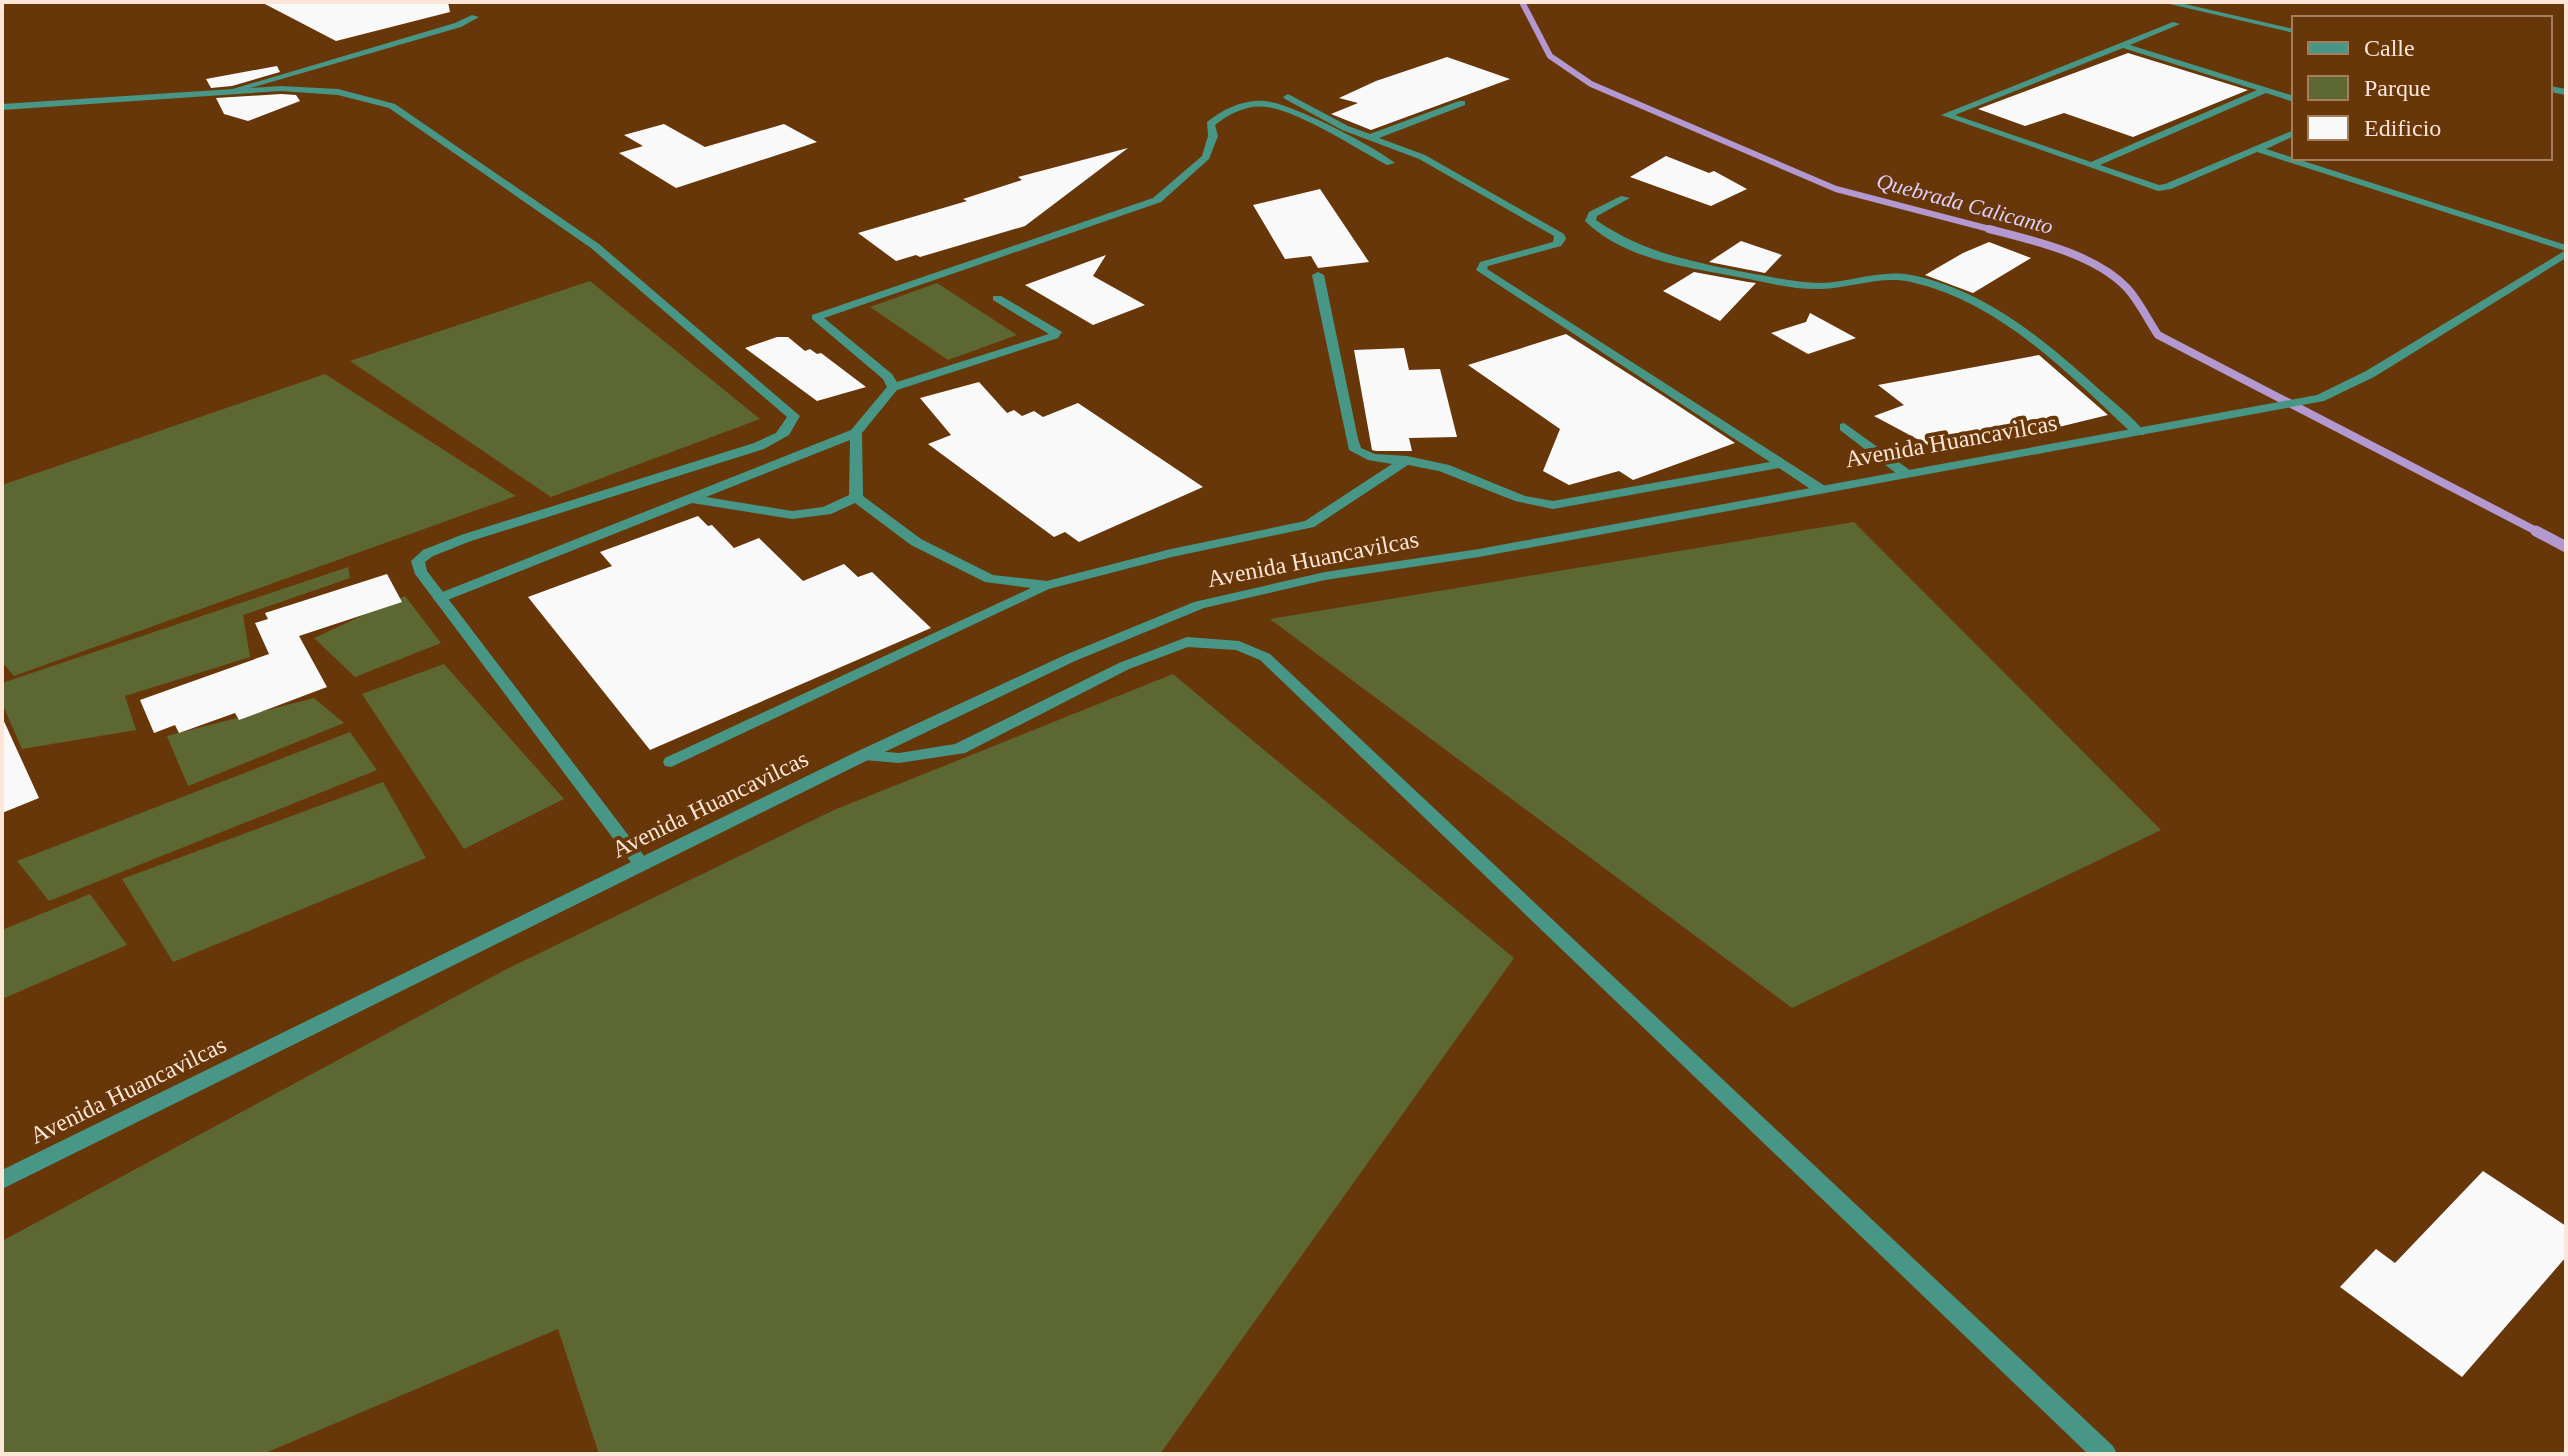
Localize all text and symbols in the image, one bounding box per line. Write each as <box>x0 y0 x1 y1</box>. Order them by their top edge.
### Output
legend <box>2292 16 2552 160</box>
text: Calle <box>2364 35 2415 61</box>
text: Parque <box>2364 75 2431 101</box>
text: Edificio <box>2364 115 2441 141</box>
water label: Quebrada Calicanto <box>1874 168 2056 239</box>
street label: Avenida Huancavilcas <box>1843 410 2059 472</box>
street label: Avenida Huancavilcas <box>1205 526 1421 592</box>
street label: Avenida Huancavilcas <box>608 745 812 863</box>
street label: Avenida Huancavilcas <box>26 1031 230 1149</box>

